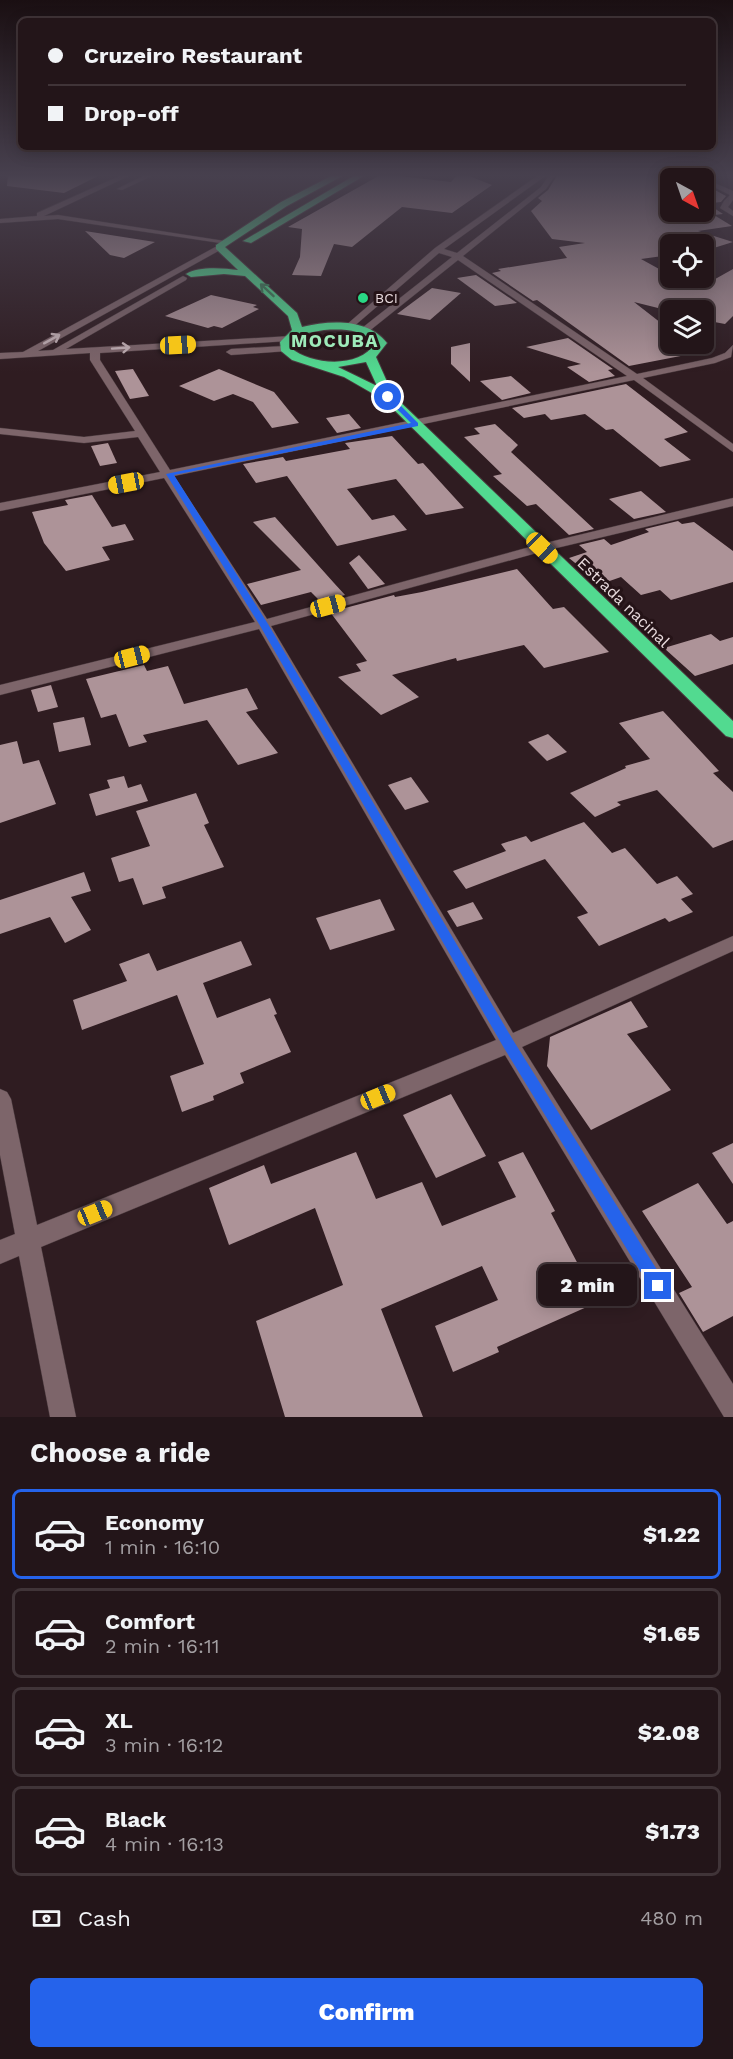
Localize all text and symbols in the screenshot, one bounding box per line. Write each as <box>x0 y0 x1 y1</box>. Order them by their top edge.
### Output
text: Cruzeiro Restaurant <box>84 43 302 68</box>
text: Drop-off <box>84 101 179 126</box>
north arrow <box>660 168 714 222</box>
map controls <box>660 168 714 354</box>
button: locate <box>660 234 714 288</box>
one-way arrow <box>260 283 275 297</box>
place label: BCI <box>375 290 398 306</box>
marker: BCI <box>356 291 370 305</box>
button: layers <box>660 300 714 354</box>
district label: MOCUBA <box>291 330 379 351</box>
one-way arrow <box>43 333 60 345</box>
car <box>160 335 196 355</box>
one-way arrow <box>111 343 131 354</box>
route start <box>374 383 401 410</box>
car <box>107 471 145 495</box>
car <box>523 529 561 567</box>
street label: Estrada nacinal <box>574 554 674 651</box>
car <box>308 593 348 619</box>
car <box>112 644 152 670</box>
car <box>358 1082 398 1112</box>
car <box>75 1198 115 1228</box>
callout: 2 min <box>538 1265 637 1307</box>
route end <box>644 1272 671 1299</box>
text: 2 min <box>560 1273 615 1297</box>
text: Choose a ride <box>30 1437 210 1469</box>
icon: car <box>33 1507 87 1561</box>
text: Economy <box>105 1510 204 1535</box>
text: $1.22 <box>643 1522 700 1547</box>
text: 1 min · 16:10 <box>105 1535 220 1559</box>
icon: car <box>33 1606 87 1660</box>
text: Comfort <box>105 1609 195 1634</box>
text: $1.65 <box>643 1621 700 1646</box>
text: 2 min · 16:11 <box>105 1634 219 1658</box>
icon: car <box>33 1705 87 1759</box>
text: XL <box>105 1708 133 1733</box>
text: $2.08 <box>638 1720 700 1745</box>
text: 3 min · 16:12 <box>105 1733 223 1757</box>
icon: car <box>33 1804 87 1858</box>
text: Black <box>105 1807 166 1832</box>
text: $1.73 <box>645 1819 700 1844</box>
text: 4 min · 16:13 <box>105 1832 224 1856</box>
icon: cash <box>30 1902 63 1935</box>
text: Cash <box>78 1906 131 1931</box>
text: 480 m <box>640 1906 703 1930</box>
button: Confirm <box>30 1978 703 2047</box>

